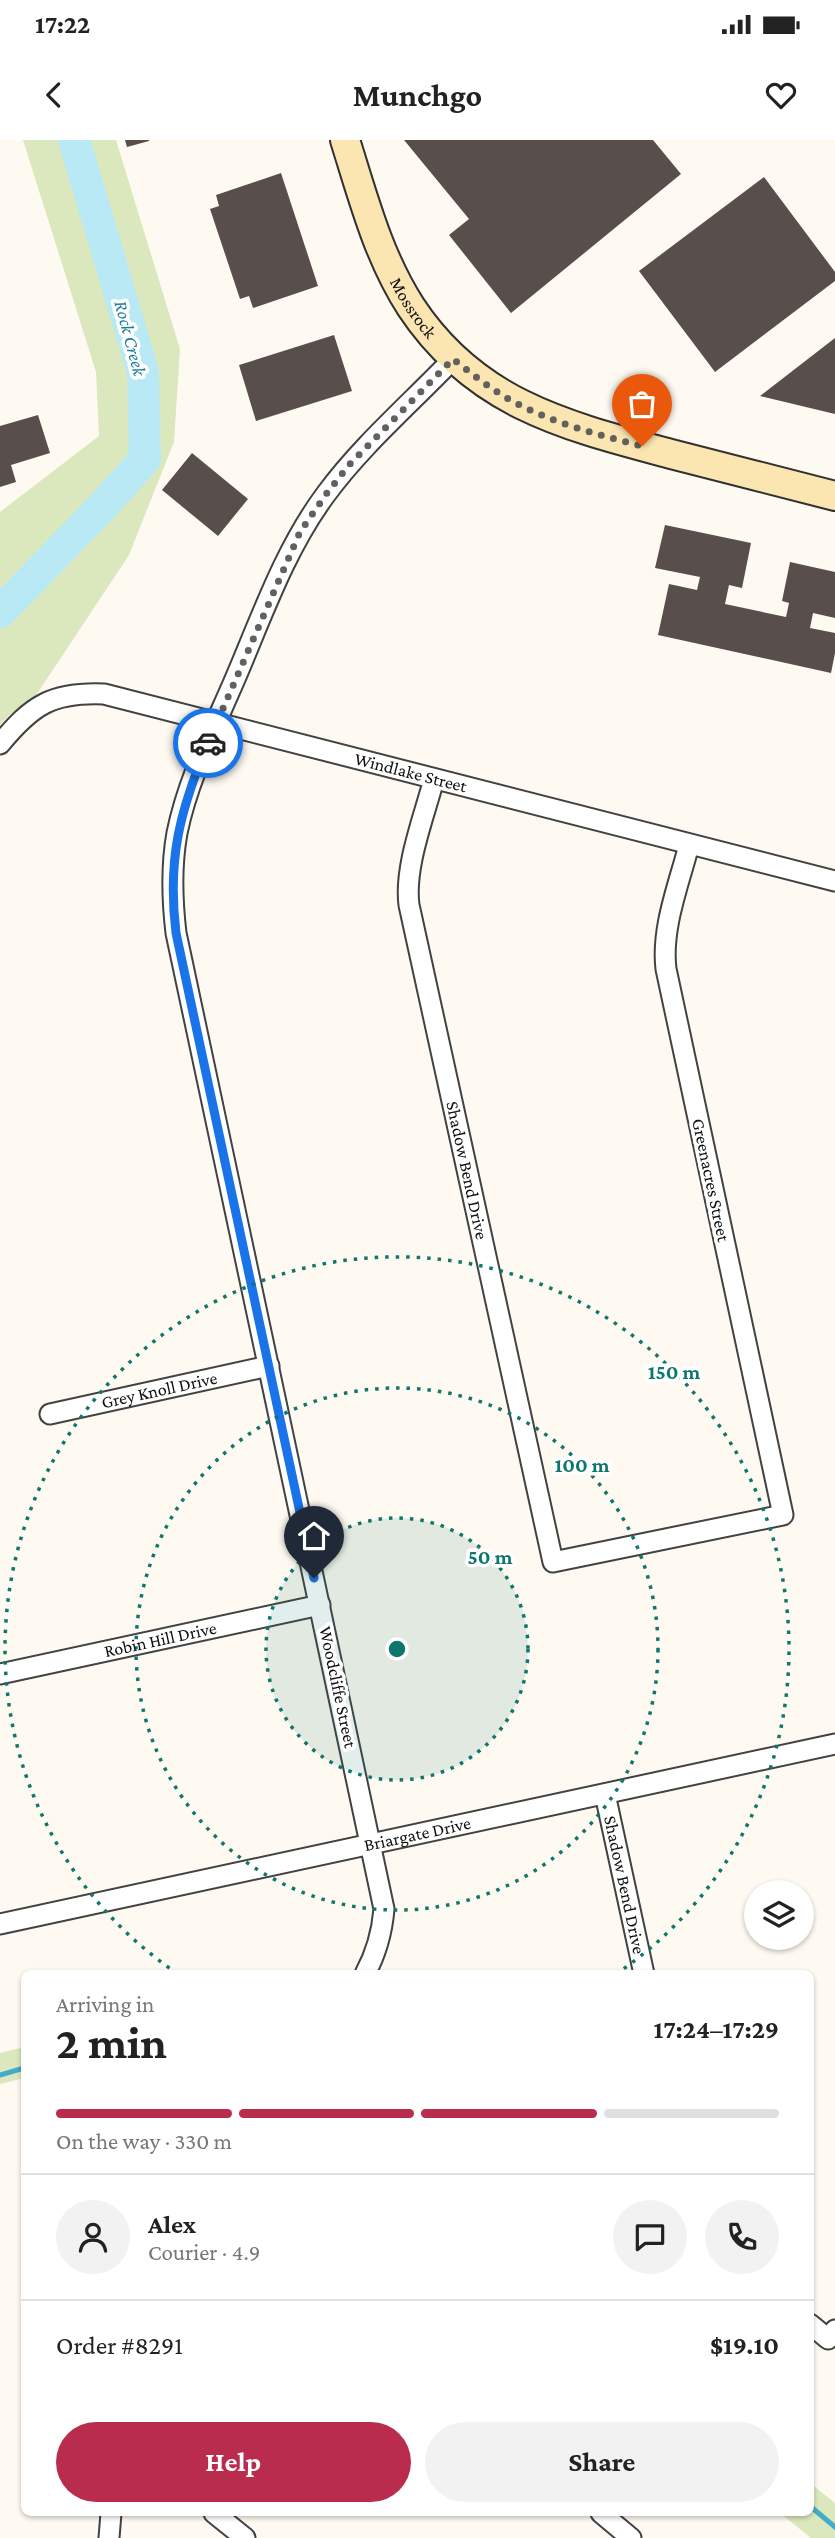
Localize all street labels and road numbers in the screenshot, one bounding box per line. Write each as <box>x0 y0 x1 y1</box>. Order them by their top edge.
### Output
street label: Mossrock <box>386 274 441 343</box>
street label: Windlake Street <box>352 748 470 797</box>
street label: Shadow Bend Drive <box>442 1099 492 1241</box>
street label: Greenacres Street <box>688 1117 734 1244</box>
street label: Grey Knoll Drive <box>100 1368 219 1412</box>
street label: Robin Hill Drive <box>102 1618 218 1661</box>
street label: Woodcliffe Street <box>315 1624 361 1751</box>
street label: Briargate Drive <box>362 1813 473 1855</box>
street label: Shadow Bend Drive <box>600 1814 649 1956</box>

